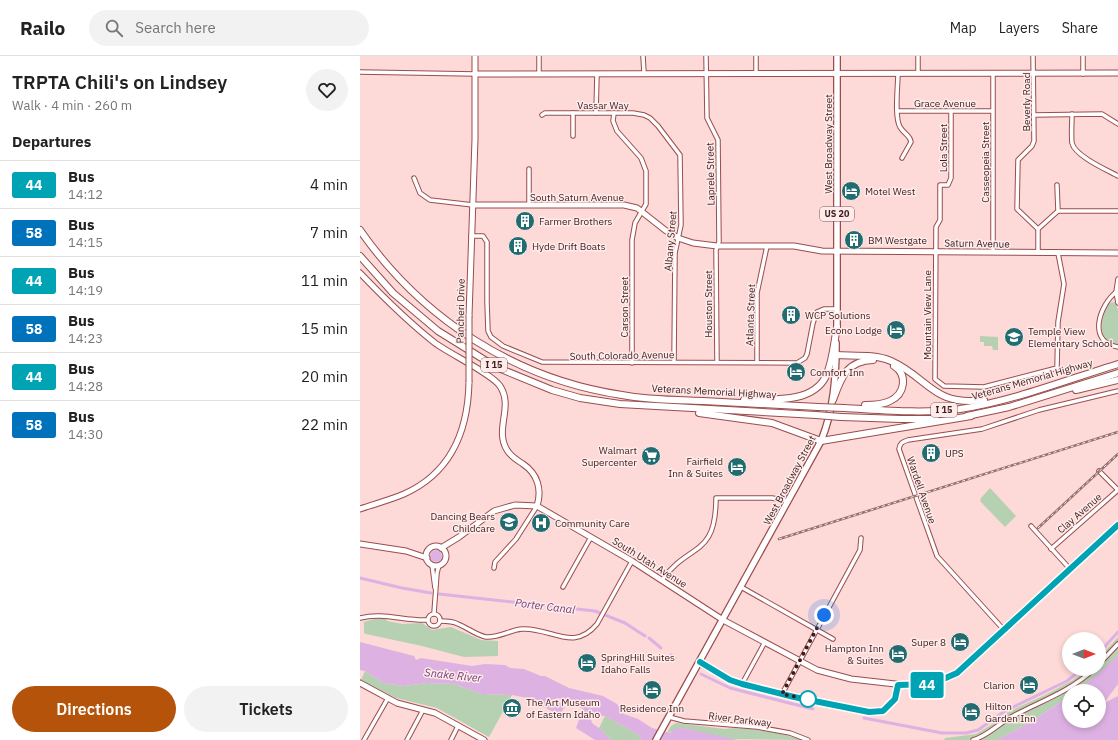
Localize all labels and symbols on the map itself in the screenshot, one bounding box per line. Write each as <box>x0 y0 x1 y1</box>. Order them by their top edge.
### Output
street label: Beverly Road <box>1020 73 1033 131</box>
street label: West Broadway Street <box>822 94 835 194</box>
street label: Grace Avenue <box>914 97 977 110</box>
street label: Vassar Way <box>577 99 629 112</box>
street label: Casseopeia Street <box>979 121 992 203</box>
street label: Lola Street <box>937 123 950 172</box>
street label: Laprele Street <box>703 142 718 206</box>
hotel icon: Motel West <box>840 180 862 202</box>
place label: Motel West <box>865 185 916 198</box>
street label: South Saturn Avenue <box>530 191 625 204</box>
road number: US 20 <box>820 207 854 221</box>
building icon: Farmer Brothers <box>514 210 536 232</box>
street label: Albany Street <box>661 210 680 272</box>
place label: Farmer Brothers <box>539 215 613 228</box>
building icon: BM Westgate <box>843 229 865 251</box>
place label: BM Westgate <box>868 234 928 247</box>
building icon: Hyde Drift Boats <box>507 235 529 257</box>
street label: Saturn Avenue <box>944 236 1010 251</box>
place label: Hyde Drift Boats <box>532 240 606 253</box>
street label: Mountain View Lane <box>921 269 934 360</box>
street label: Houston Street <box>702 270 715 338</box>
street label: Carson Street <box>618 276 631 338</box>
street label: Pancheri Drive <box>453 278 468 344</box>
street label: Atlanta Street <box>743 283 758 346</box>
building icon: WCP Solutions <box>780 304 802 326</box>
place label: WCP Solutions <box>805 309 871 322</box>
hotel icon: Econo Lodge <box>885 319 907 341</box>
place label: Econo Lodge <box>825 324 883 337</box>
place label: Temple View Elementary School <box>1028 325 1113 350</box>
school or university icon: Temple View Elementary School <box>1003 326 1025 348</box>
street label: South Colorado Avenue <box>569 348 675 363</box>
street label: Veterans Memorial Highway <box>970 356 1094 403</box>
road number: I 15 <box>481 358 507 372</box>
hotel icon: Comfort Inn <box>785 361 807 383</box>
place label: Comfort Inn <box>810 366 864 379</box>
street label: Veterans Memorial Highway <box>651 382 777 401</box>
road number: I 15 <box>931 403 957 417</box>
street label: West Broadway Street <box>760 433 819 527</box>
building icon: UPS <box>920 442 942 464</box>
place label: Walmart Supercenter <box>582 444 637 469</box>
supermarket icon: Walmart Supercenter <box>640 445 662 467</box>
place label: UPS <box>945 447 964 460</box>
place label: Fairfield Inn & Suites <box>668 455 723 480</box>
street label: Wardell Avenue <box>904 455 939 526</box>
hotel icon: Fairfield Inn & Suites <box>726 456 748 478</box>
street label: Clay Avenue <box>1054 490 1105 536</box>
place label: Dancing Bears Childcare <box>431 510 496 535</box>
school or university icon: Dancing Bears Childcare <box>498 511 520 533</box>
hospital icon: Community Care <box>530 512 552 534</box>
place label: Community Care <box>555 517 630 530</box>
street label: South Utah Avenue <box>610 534 690 591</box>
water label: Porter Canal <box>514 595 576 617</box>
your location <box>814 605 834 625</box>
hotel icon: Super 8 <box>949 631 971 653</box>
north arrow <box>1062 632 1106 676</box>
place label: Super 8 <box>911 636 946 649</box>
place label: Hampton Inn & Suites <box>825 642 884 667</box>
hotel icon: Hampton Inn & Suites <box>887 643 909 665</box>
place label: SpringHill Suites Idaho Falls <box>601 651 675 676</box>
hotel icon: SpringHill Suites Idaho Falls <box>576 652 598 674</box>
water label: Snake River <box>424 665 483 685</box>
line badge: 44 <box>909 672 945 698</box>
hotel icon: Clarion <box>1018 674 1040 696</box>
hotel icon: Residence Inn <box>641 679 663 701</box>
place label: Clarion <box>983 679 1015 692</box>
unlabelled marker <box>799 690 817 708</box>
place label: The Art Museum of Eastern Idaho <box>526 696 601 721</box>
museum icon: The Art Museum of Eastern Idaho <box>501 697 523 719</box>
place label: Hilton Garden Inn <box>985 700 1036 725</box>
hotel icon: Hilton Garden Inn <box>960 701 982 723</box>
place label: Residence Inn <box>620 702 684 715</box>
street label: River Parkway <box>708 709 772 730</box>

